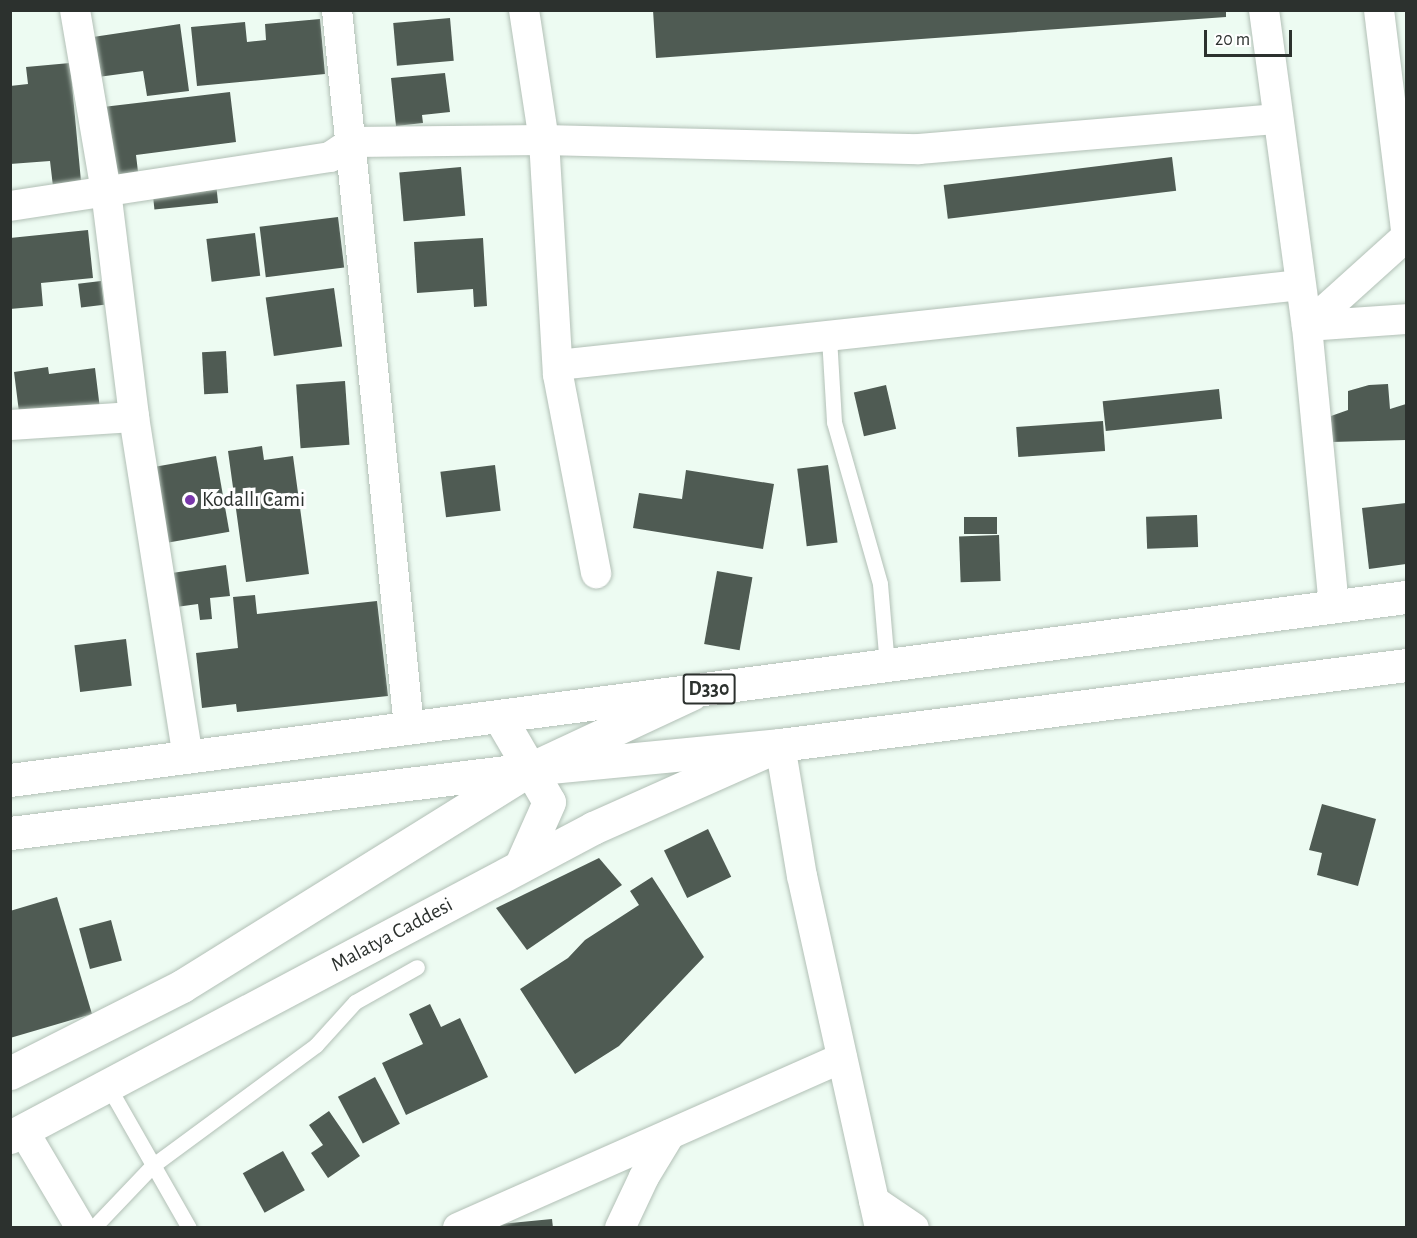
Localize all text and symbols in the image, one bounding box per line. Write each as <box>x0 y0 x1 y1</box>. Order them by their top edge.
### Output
scale bar <box>1207 18 1296 56</box>
text: 20 m <box>1215 31 1250 49</box>
place label: Kodallı Cami <box>202 487 305 513</box>
marker: Kodallı Cami <box>183 493 197 507</box>
road number: D330 <box>682 672 736 706</box>
street label: Malatya Caddesi <box>327 892 457 978</box>

